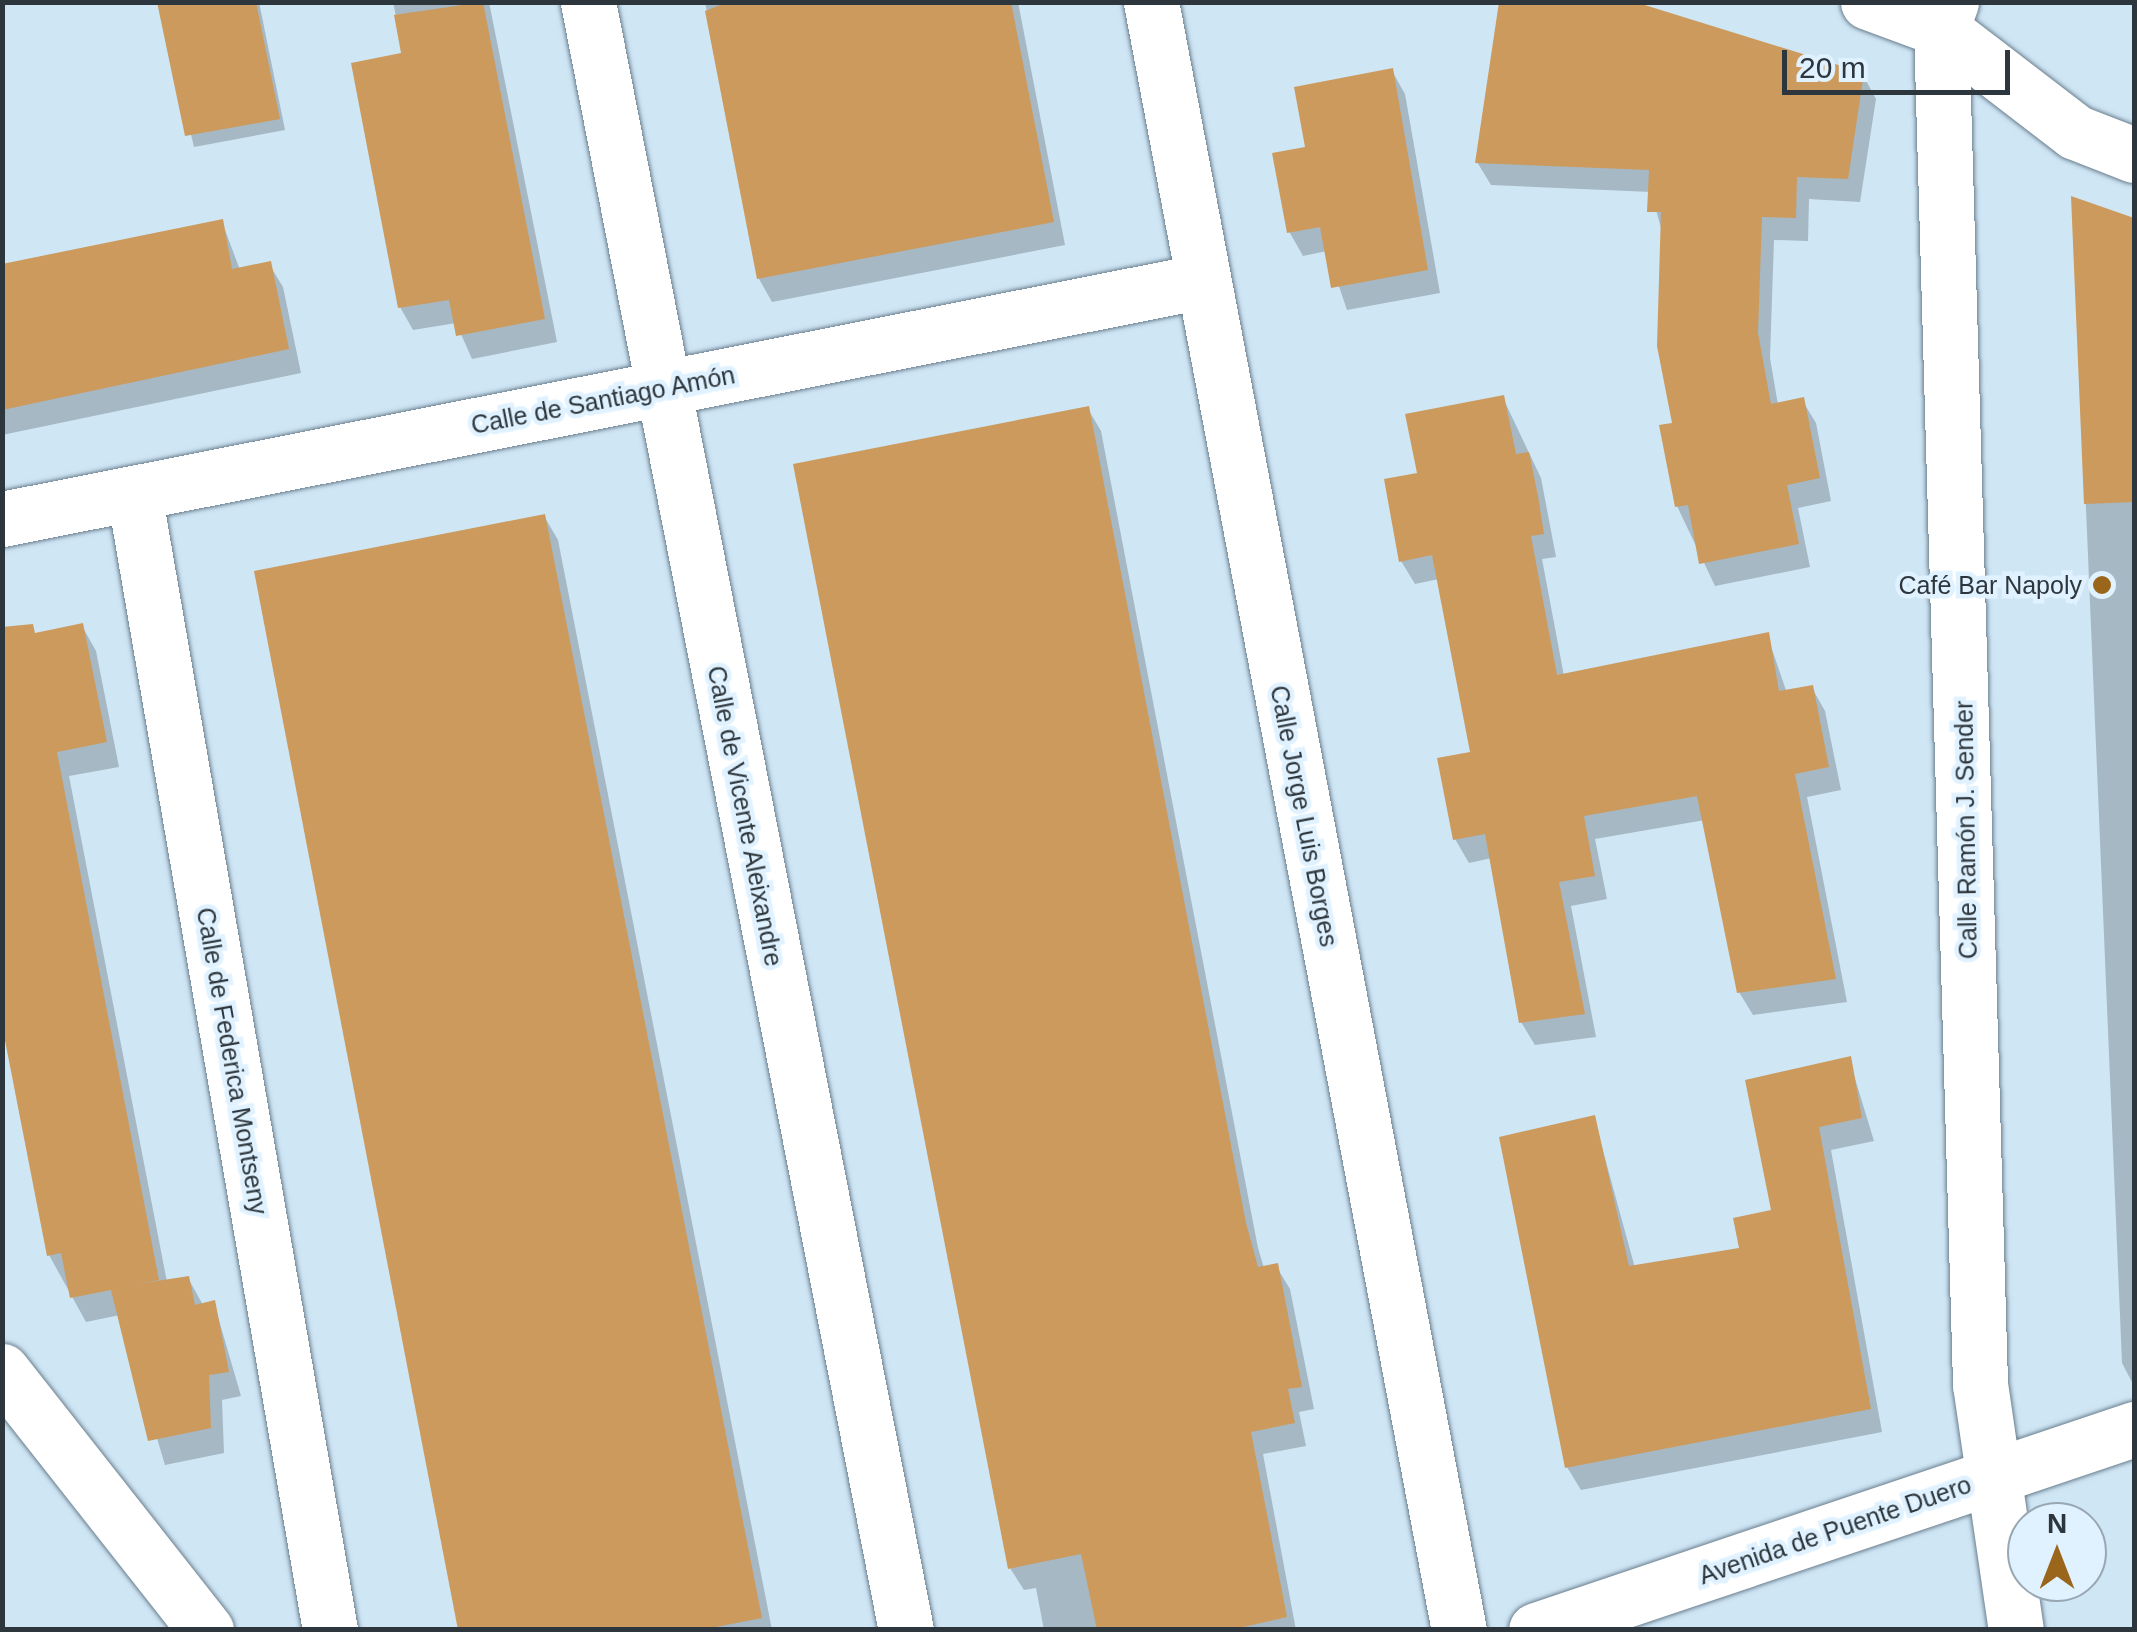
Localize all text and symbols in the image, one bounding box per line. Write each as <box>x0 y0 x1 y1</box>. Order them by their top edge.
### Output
scale bar <box>1787 30 2014 92</box>
text: 20 m <box>1799 51 1866 84</box>
street label: Calle de Santiago Amón <box>468 360 738 440</box>
place label: Café Bar Napoly <box>1899 570 2082 600</box>
marker: Café Bar Napoly <box>2091 574 2113 596</box>
street label: Calle de Vicente Aleixandre <box>701 663 789 969</box>
street label: Calle Jorge Luis Borges <box>1264 683 1344 949</box>
street label: Calle Ramón J. Sender <box>1949 701 1983 959</box>
street label: Calle de Federica Montseny <box>190 905 274 1217</box>
street label: Avenida de Puente Duero <box>1695 1469 1975 1591</box>
north arrow <box>2007 1502 2107 1602</box>
text: N <box>2047 1508 2067 1539</box>

